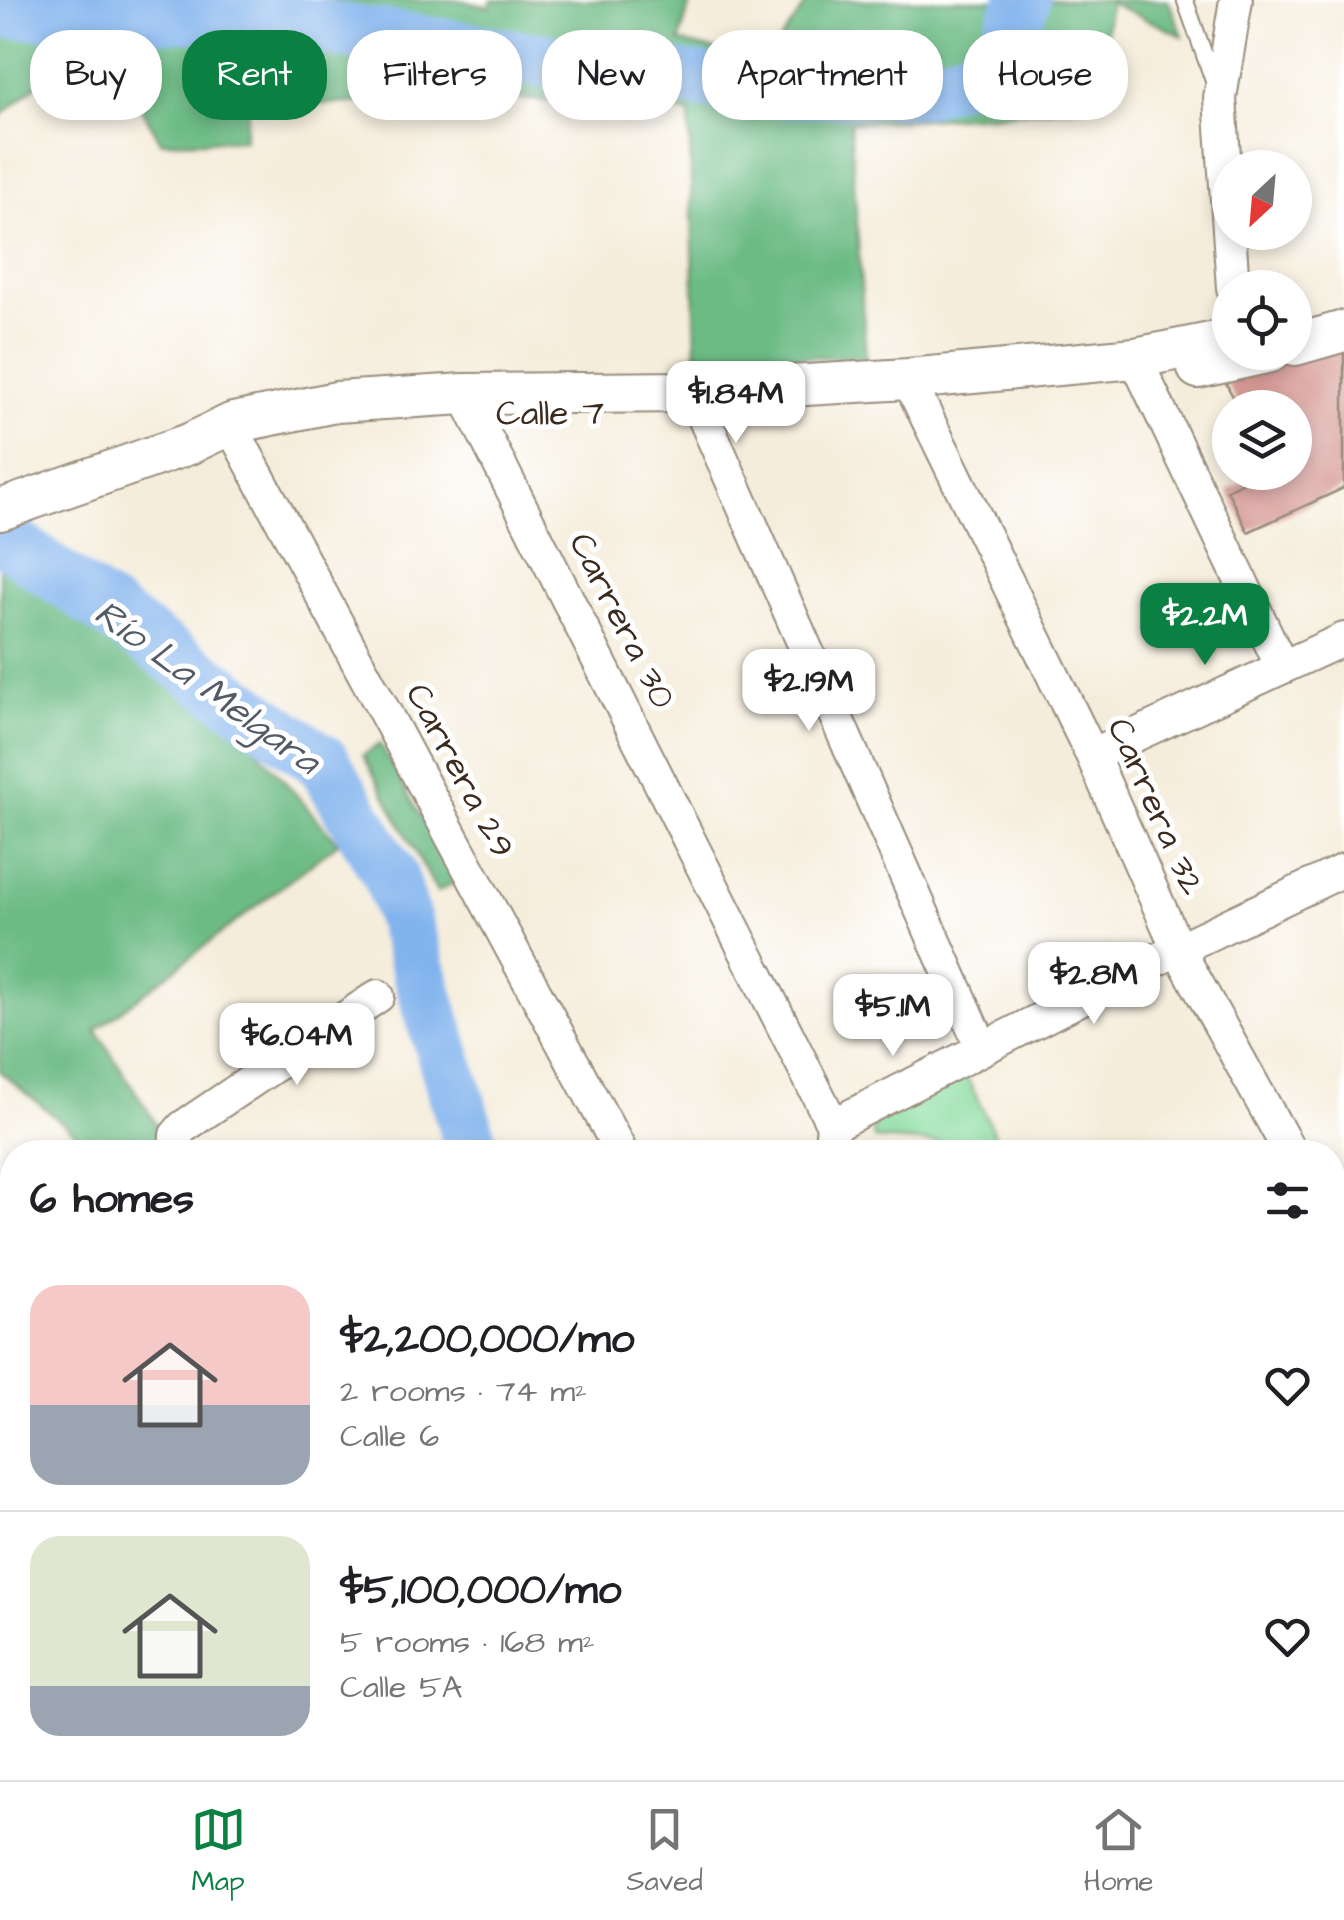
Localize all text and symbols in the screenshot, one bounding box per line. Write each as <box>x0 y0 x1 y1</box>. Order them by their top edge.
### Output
chip: Buy <box>30 30 162 120</box>
chip: Rent <box>182 30 327 120</box>
chip: Filters <box>347 30 522 120</box>
chip: New <box>542 30 682 120</box>
chip: Apartment <box>702 30 943 120</box>
chip: House <box>963 30 1128 120</box>
north arrow <box>1212 150 1312 250</box>
map controls <box>1212 150 1312 490</box>
button: locate <box>1212 270 1312 370</box>
pin: $1.84M <box>655 361 817 446</box>
text: $1.84M <box>688 371 784 416</box>
street label: Calle 7 <box>496 389 604 438</box>
button: layers <box>1212 390 1312 490</box>
street label: Carrera 30 <box>556 524 687 717</box>
pin: $2.2M <box>1135 583 1275 668</box>
water label: Río La Melgara <box>83 588 332 789</box>
text: $2.2M <box>1162 593 1248 638</box>
pin: $2.19M <box>728 649 890 734</box>
text: $2.19M <box>764 659 854 704</box>
street label: Carrera 29 <box>393 675 526 867</box>
street label: Carrera 32 <box>1095 710 1216 903</box>
pin: $2.8M <box>1024 942 1164 1027</box>
text: $2.8M <box>1050 952 1138 997</box>
pin: $5.1M <box>823 974 963 1059</box>
text: $5.1M <box>855 984 931 1029</box>
pin: $6.04M <box>216 1003 378 1088</box>
text: $6.04M <box>242 1013 352 1058</box>
text: 6 homes <box>30 1171 194 1229</box>
icon: filters <box>1260 1173 1315 1228</box>
text: $2,200,000/mo <box>340 1311 634 1369</box>
icon: home <box>110 1325 230 1445</box>
icon: heart <box>1260 1358 1315 1413</box>
text: 2 rooms · 74 m² <box>340 1369 587 1414</box>
text: Calle 6 <box>340 1414 439 1459</box>
text: $5,100,000/mo <box>340 1562 621 1620</box>
icon: home <box>110 1576 230 1696</box>
icon: heart <box>1260 1609 1315 1664</box>
text: 5 rooms · 168 m² <box>340 1620 595 1665</box>
text: Calle 5A <box>340 1665 462 1710</box>
tab: Map <box>191 1802 246 1901</box>
tab: Saved <box>627 1802 703 1901</box>
tab: Home <box>1084 1802 1153 1901</box>

